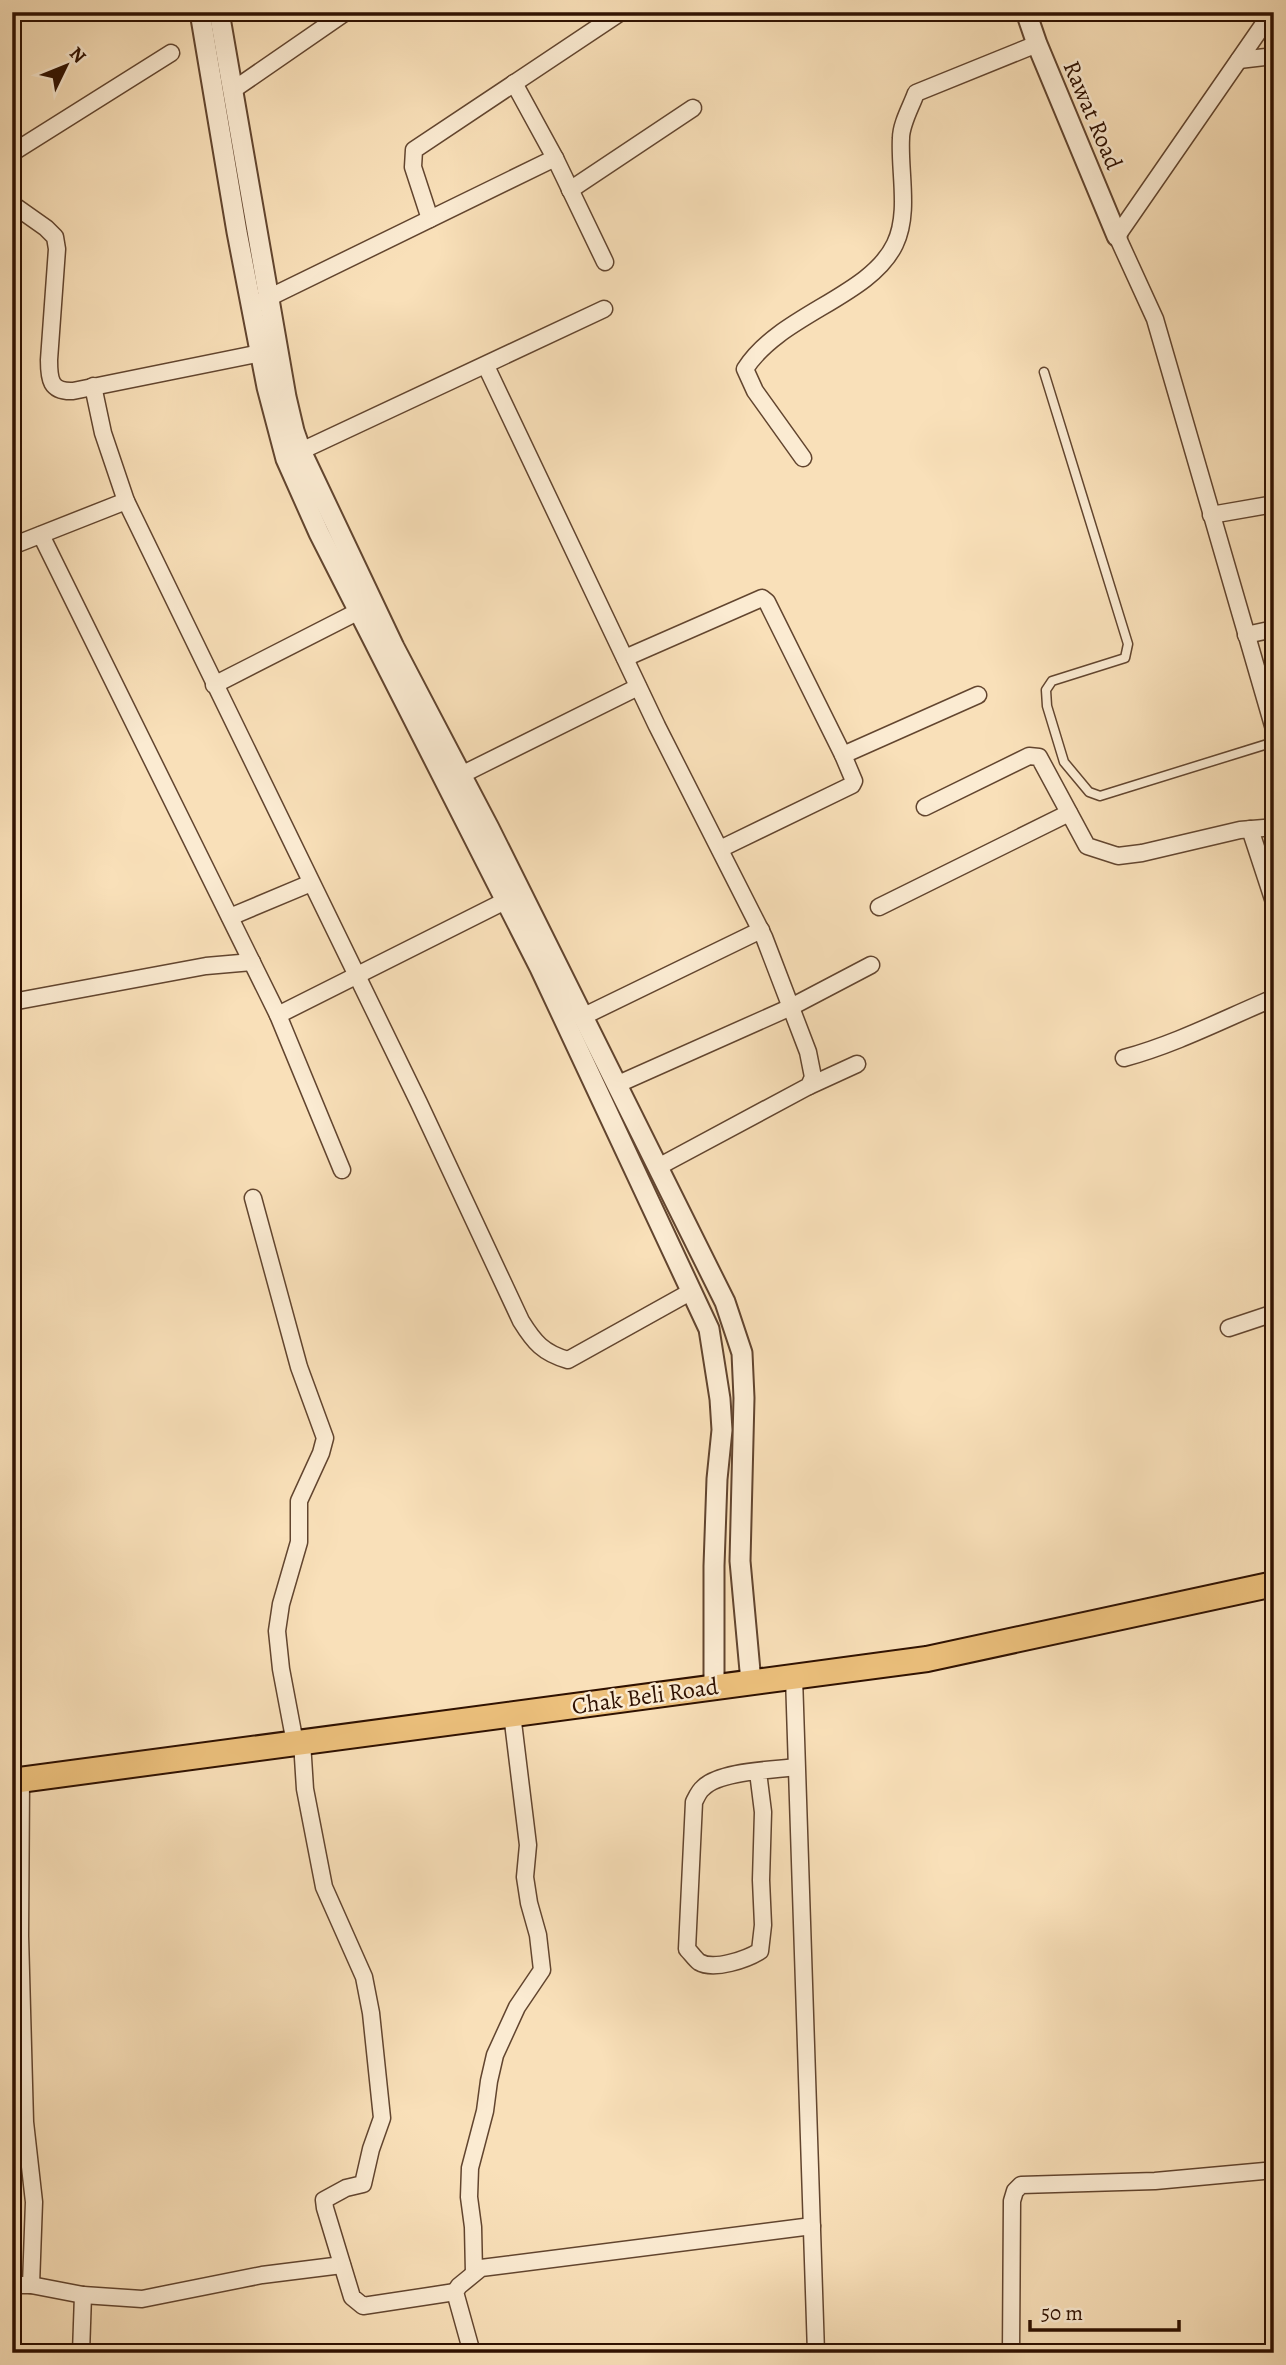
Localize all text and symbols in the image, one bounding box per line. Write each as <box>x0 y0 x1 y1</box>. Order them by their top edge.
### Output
north arrow <box>32 32 102 102</box>
text: N <box>63 41 92 69</box>
street label: Rawat Road <box>1056 56 1130 174</box>
street label: Chak Beli Road <box>570 1670 721 1722</box>
scale bar <box>1030 2288 1179 2332</box>
text: 50 m <box>1041 2299 1083 2327</box>

